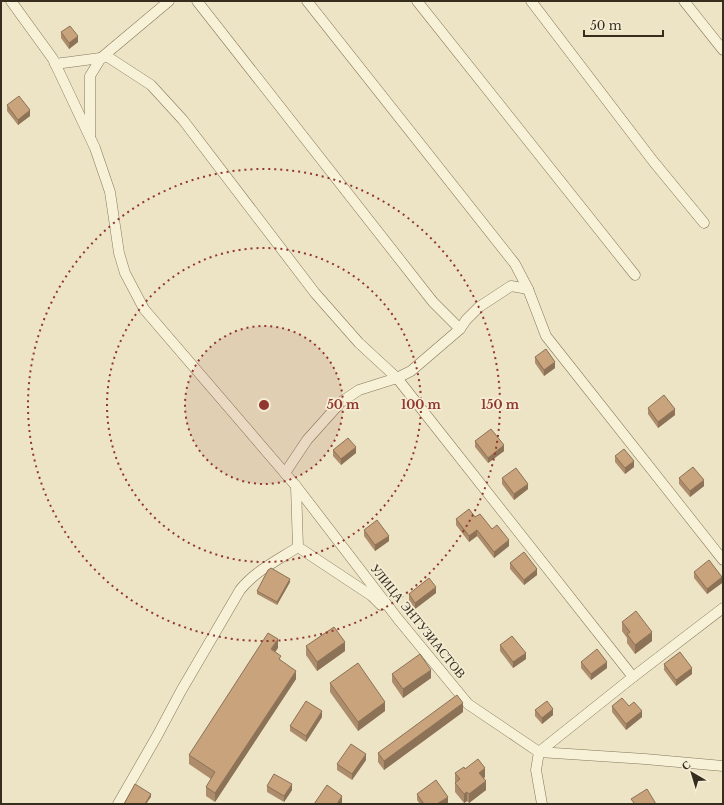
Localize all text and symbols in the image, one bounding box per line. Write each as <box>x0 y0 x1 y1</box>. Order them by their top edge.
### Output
scale bar <box>584 12 663 38</box>
text: 50 m <box>590 18 622 33</box>
text: 50 m <box>327 397 360 412</box>
text: 100 m <box>401 397 442 412</box>
text: 150 m <box>481 397 520 412</box>
centre of rings <box>257 398 271 412</box>
street label: УЛИЦА ЭНТУЗИАСТОВ <box>367 560 470 682</box>
north arrow <box>672 753 712 793</box>
text: С <box>678 757 693 773</box>

